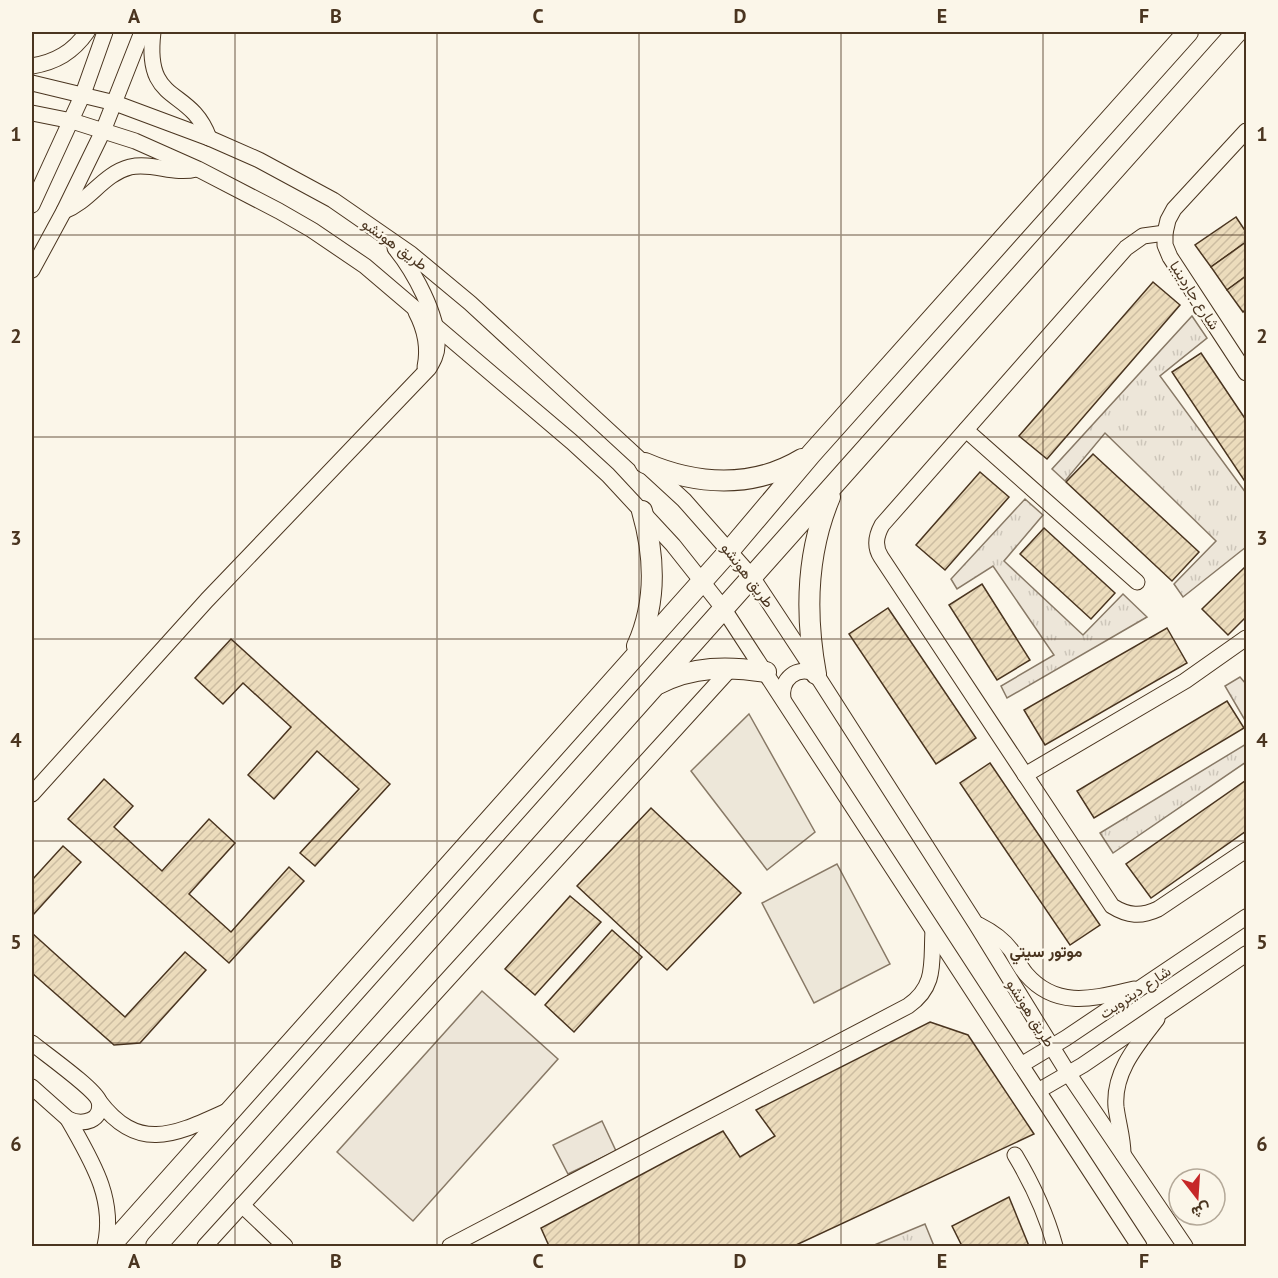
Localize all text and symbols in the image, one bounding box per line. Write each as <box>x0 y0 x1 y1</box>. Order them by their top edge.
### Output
text: A <box>128 3 141 29</box>
text: B <box>330 3 342 29</box>
text: C <box>532 3 544 29</box>
text: D <box>734 3 747 29</box>
text: E <box>937 3 947 29</box>
text: F <box>1139 3 1149 29</box>
text: 1 <box>10 121 22 147</box>
text: 1 <box>1256 121 1268 147</box>
street label: طريق هونشو <box>358 214 432 275</box>
street label: شارع جاردينيا <box>1164 257 1224 334</box>
text: 2 <box>10 323 22 349</box>
text: 2 <box>1256 323 1268 349</box>
text: 3 <box>10 525 22 551</box>
text: 3 <box>1256 525 1268 551</box>
street label: طريق هونشو <box>717 539 779 612</box>
text: 4 <box>10 727 22 753</box>
text: 4 <box>1256 727 1268 753</box>
text: 5 <box>10 929 22 955</box>
text: 5 <box>1256 929 1268 955</box>
district label: موتور سيتي <box>1010 941 1083 965</box>
street label: شارع ديترويت <box>1096 961 1176 1025</box>
street label: طريق هونشو <box>1002 976 1059 1051</box>
text: 6 <box>10 1131 22 1157</box>
text: 6 <box>1256 1131 1268 1157</box>
north arrow <box>1167 1167 1227 1227</box>
text: ش <box>1189 1199 1214 1224</box>
text: A <box>128 1248 141 1274</box>
text: B <box>330 1248 342 1274</box>
text: C <box>532 1248 544 1274</box>
text: D <box>734 1248 747 1274</box>
text: E <box>937 1248 947 1274</box>
text: F <box>1139 1248 1149 1274</box>

